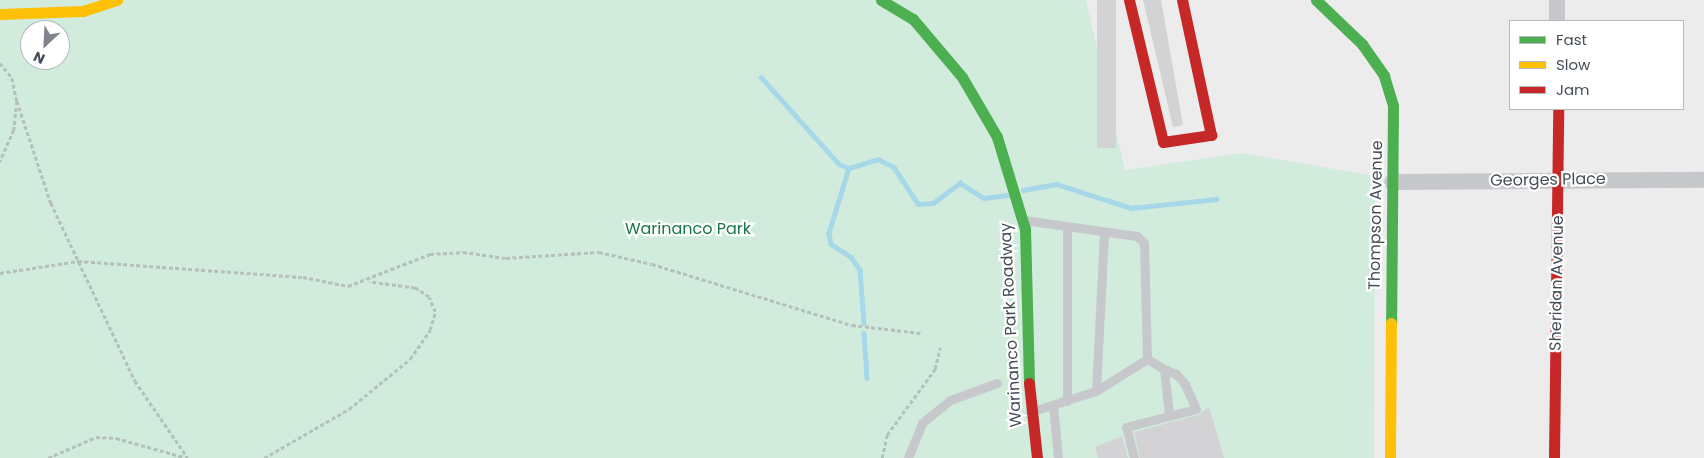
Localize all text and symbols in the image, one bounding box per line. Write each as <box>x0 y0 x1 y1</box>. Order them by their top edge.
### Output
north arrow <box>20 20 70 70</box>
legend <box>1509 20 1684 110</box>
text: Fast <box>1556 29 1587 50</box>
text: N <box>30 46 48 69</box>
text: Slow <box>1556 54 1590 75</box>
text: Jam <box>1556 79 1590 100</box>
street label: Thompson Avenue <box>1365 140 1387 290</box>
street label: Georges Place <box>1490 169 1606 191</box>
street label: Sheridan Avenue <box>1546 215 1568 351</box>
park label: Warinanco Park <box>625 219 751 239</box>
street label: Warinanco Park Roadway <box>996 222 1026 428</box>

